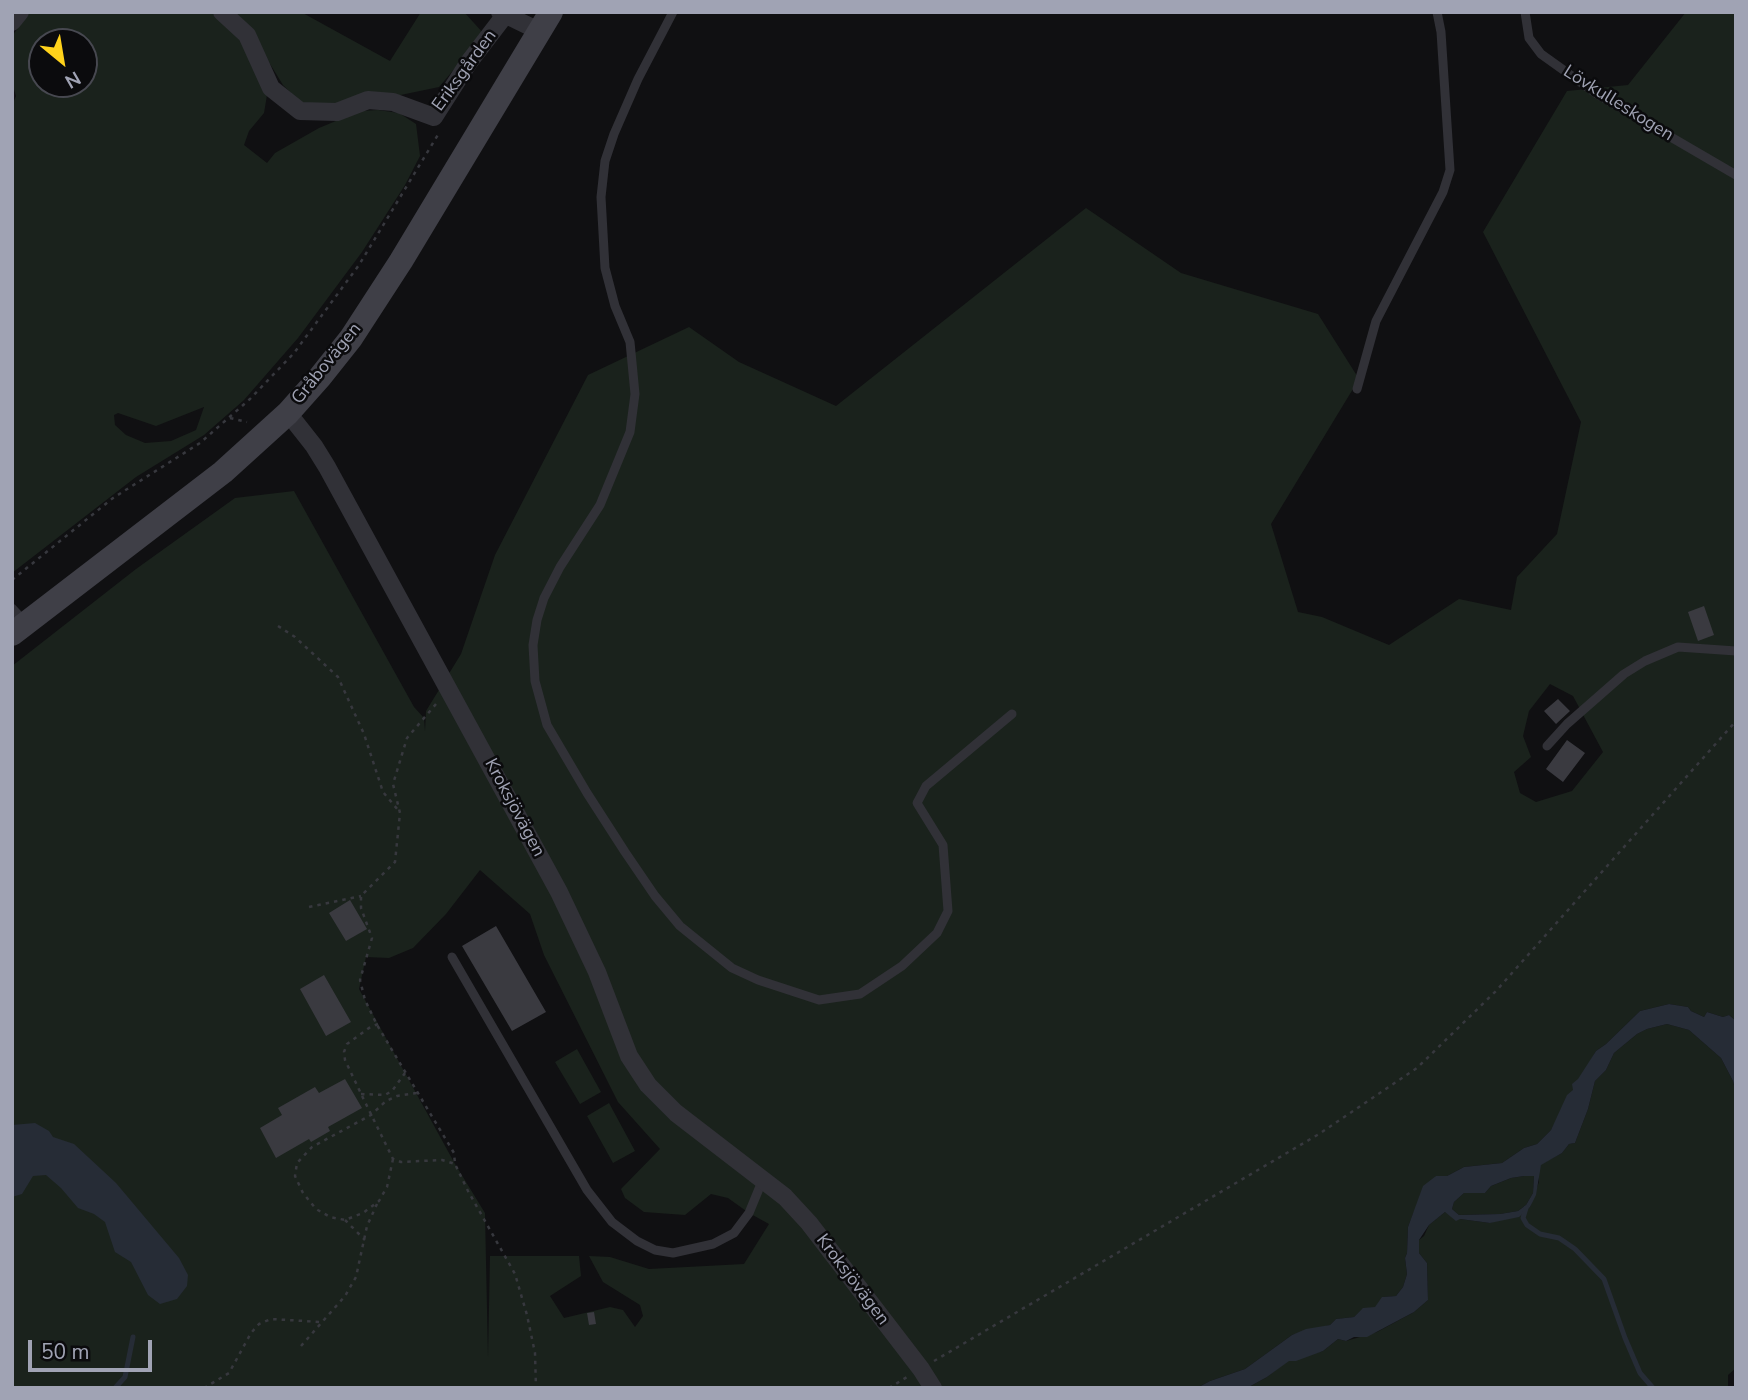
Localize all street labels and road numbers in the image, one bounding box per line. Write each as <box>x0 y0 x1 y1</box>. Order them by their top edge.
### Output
street label: Eriksgården <box>428 26 502 116</box>
street label: Lövkulleskogen <box>1559 61 1677 147</box>
street label: Gråbovägen <box>288 319 366 409</box>
street label: Kroksjövägen <box>479 755 549 861</box>
street label: Kroksjövägen <box>811 1230 893 1330</box>

